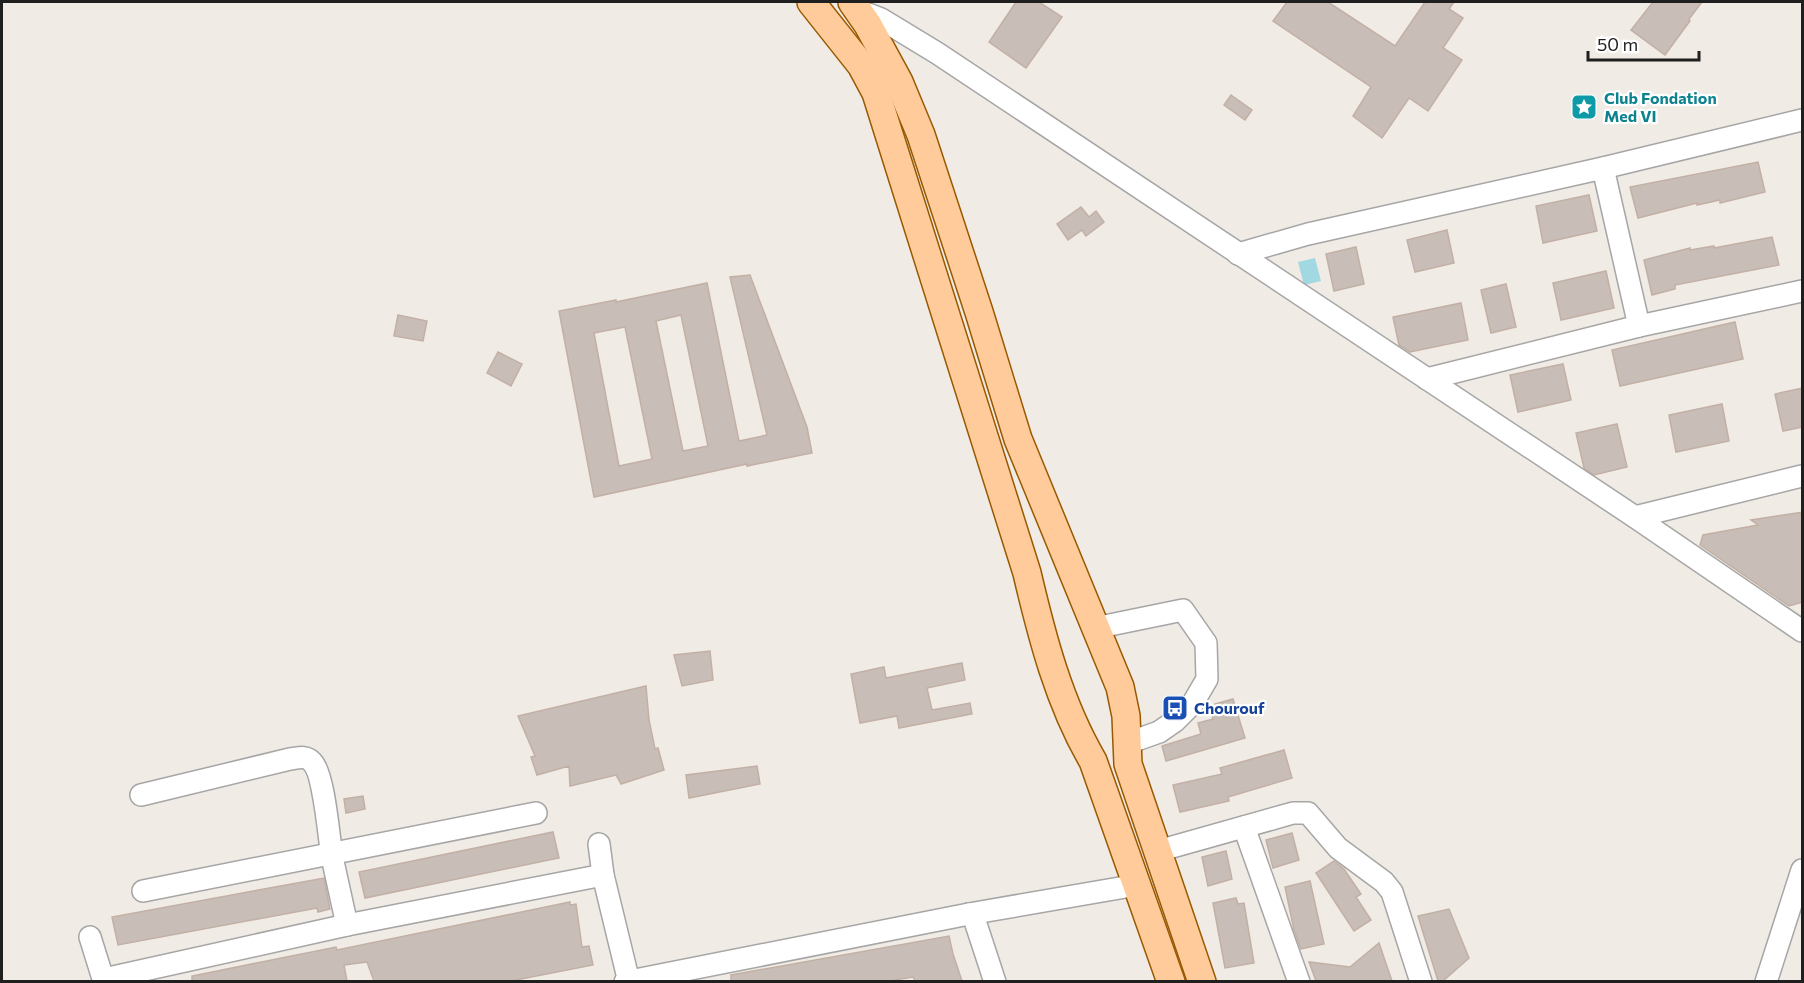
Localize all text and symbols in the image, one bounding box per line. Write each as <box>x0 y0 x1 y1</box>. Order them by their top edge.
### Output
scale bar <box>1588 24 1699 62</box>
text: 50 m <box>1597 33 1638 55</box>
place label: Club Fondation Med VI <box>1604 88 1717 125</box>
place icon: Club Fondation Med VI <box>1569 92 1599 122</box>
bus stop icon: Chourouf <box>1160 693 1190 723</box>
place label: Chourouf <box>1194 698 1265 717</box>

